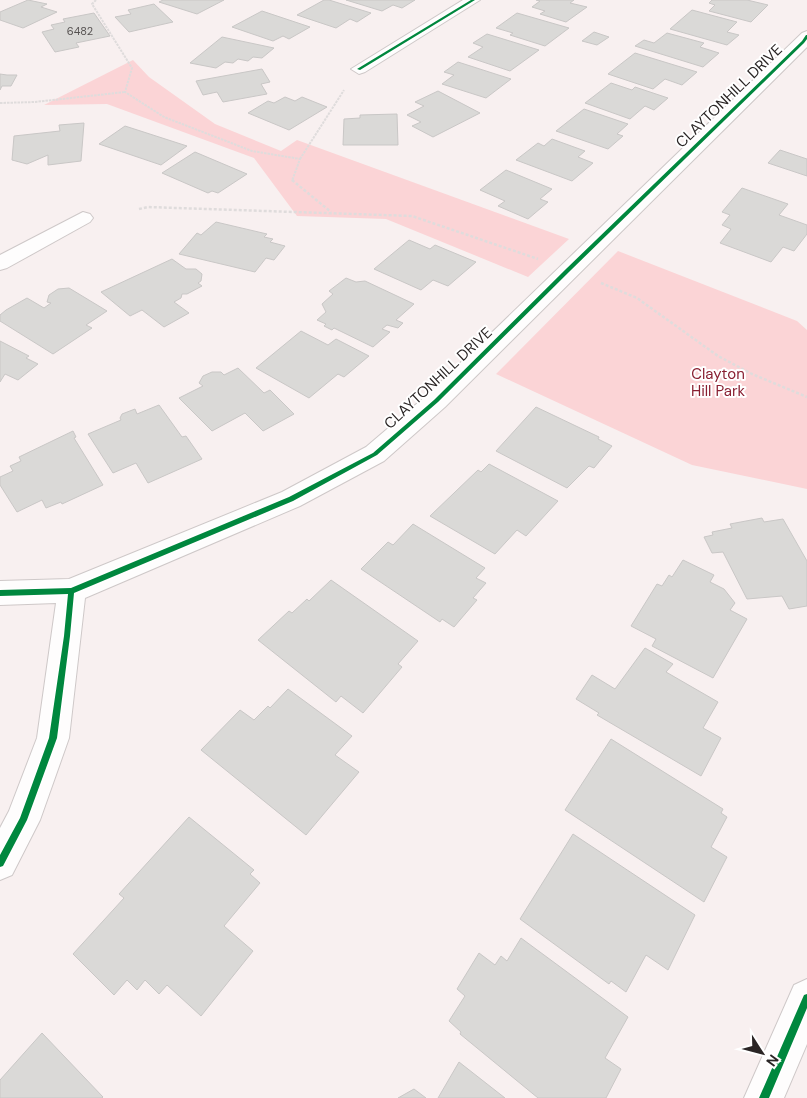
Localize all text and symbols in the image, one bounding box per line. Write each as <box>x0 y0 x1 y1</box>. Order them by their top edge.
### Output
house number: 6482 <box>67 24 93 38</box>
street label: CLAYTONHILL DRIVE <box>671 40 787 152</box>
street label: CLAYTONHILL DRIVE <box>380 323 496 433</box>
park label: Clayton Hill Park <box>691 364 745 401</box>
north arrow <box>737 1028 787 1078</box>
text: N <box>762 1051 783 1070</box>

